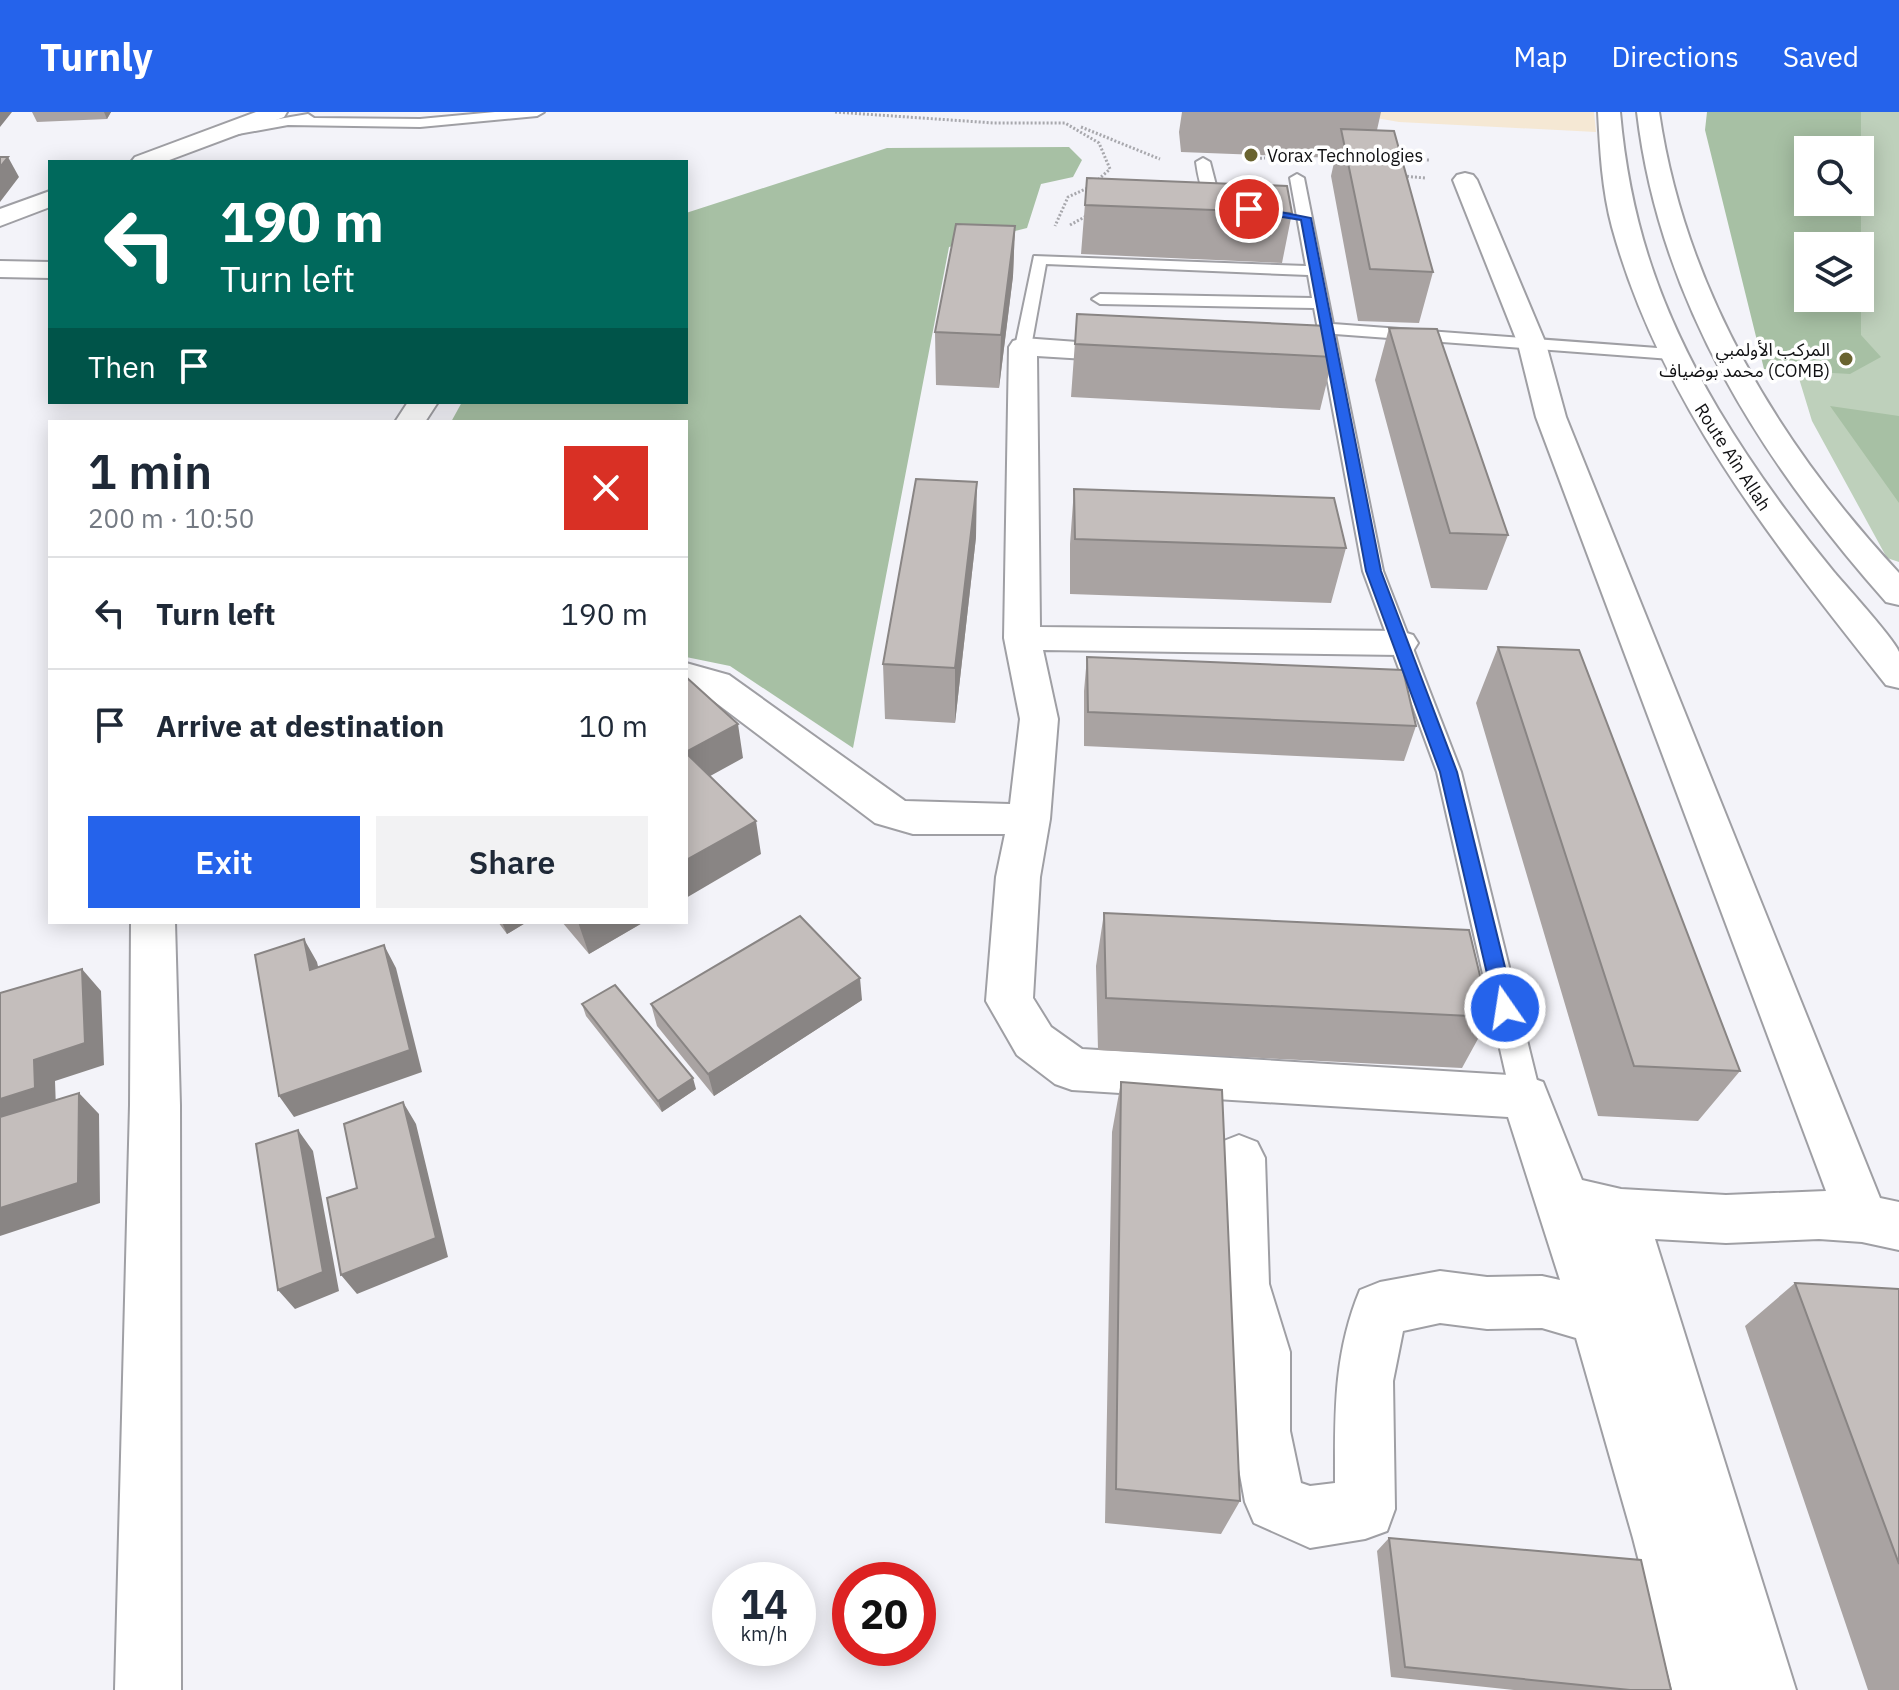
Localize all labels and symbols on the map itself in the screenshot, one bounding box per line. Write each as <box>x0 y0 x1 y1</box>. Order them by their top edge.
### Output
place label: Vorax Technologies <box>1267 144 1423 167</box>
marker: Vorax Technologies <box>1242 146 1260 164</box>
pin <box>1215 175 1283 243</box>
place label: المركب الأولمبي محمد بوضياف (COMB) <box>1659 338 1830 382</box>
marker: المركب الأولمبي محمد بوضياف (COMB) <box>1837 350 1855 368</box>
street label: Route Aîn Allah <box>1690 399 1776 515</box>
position arrow <box>1463 966 1547 1050</box>
speed limit sign: 20 <box>832 1562 936 1666</box>

